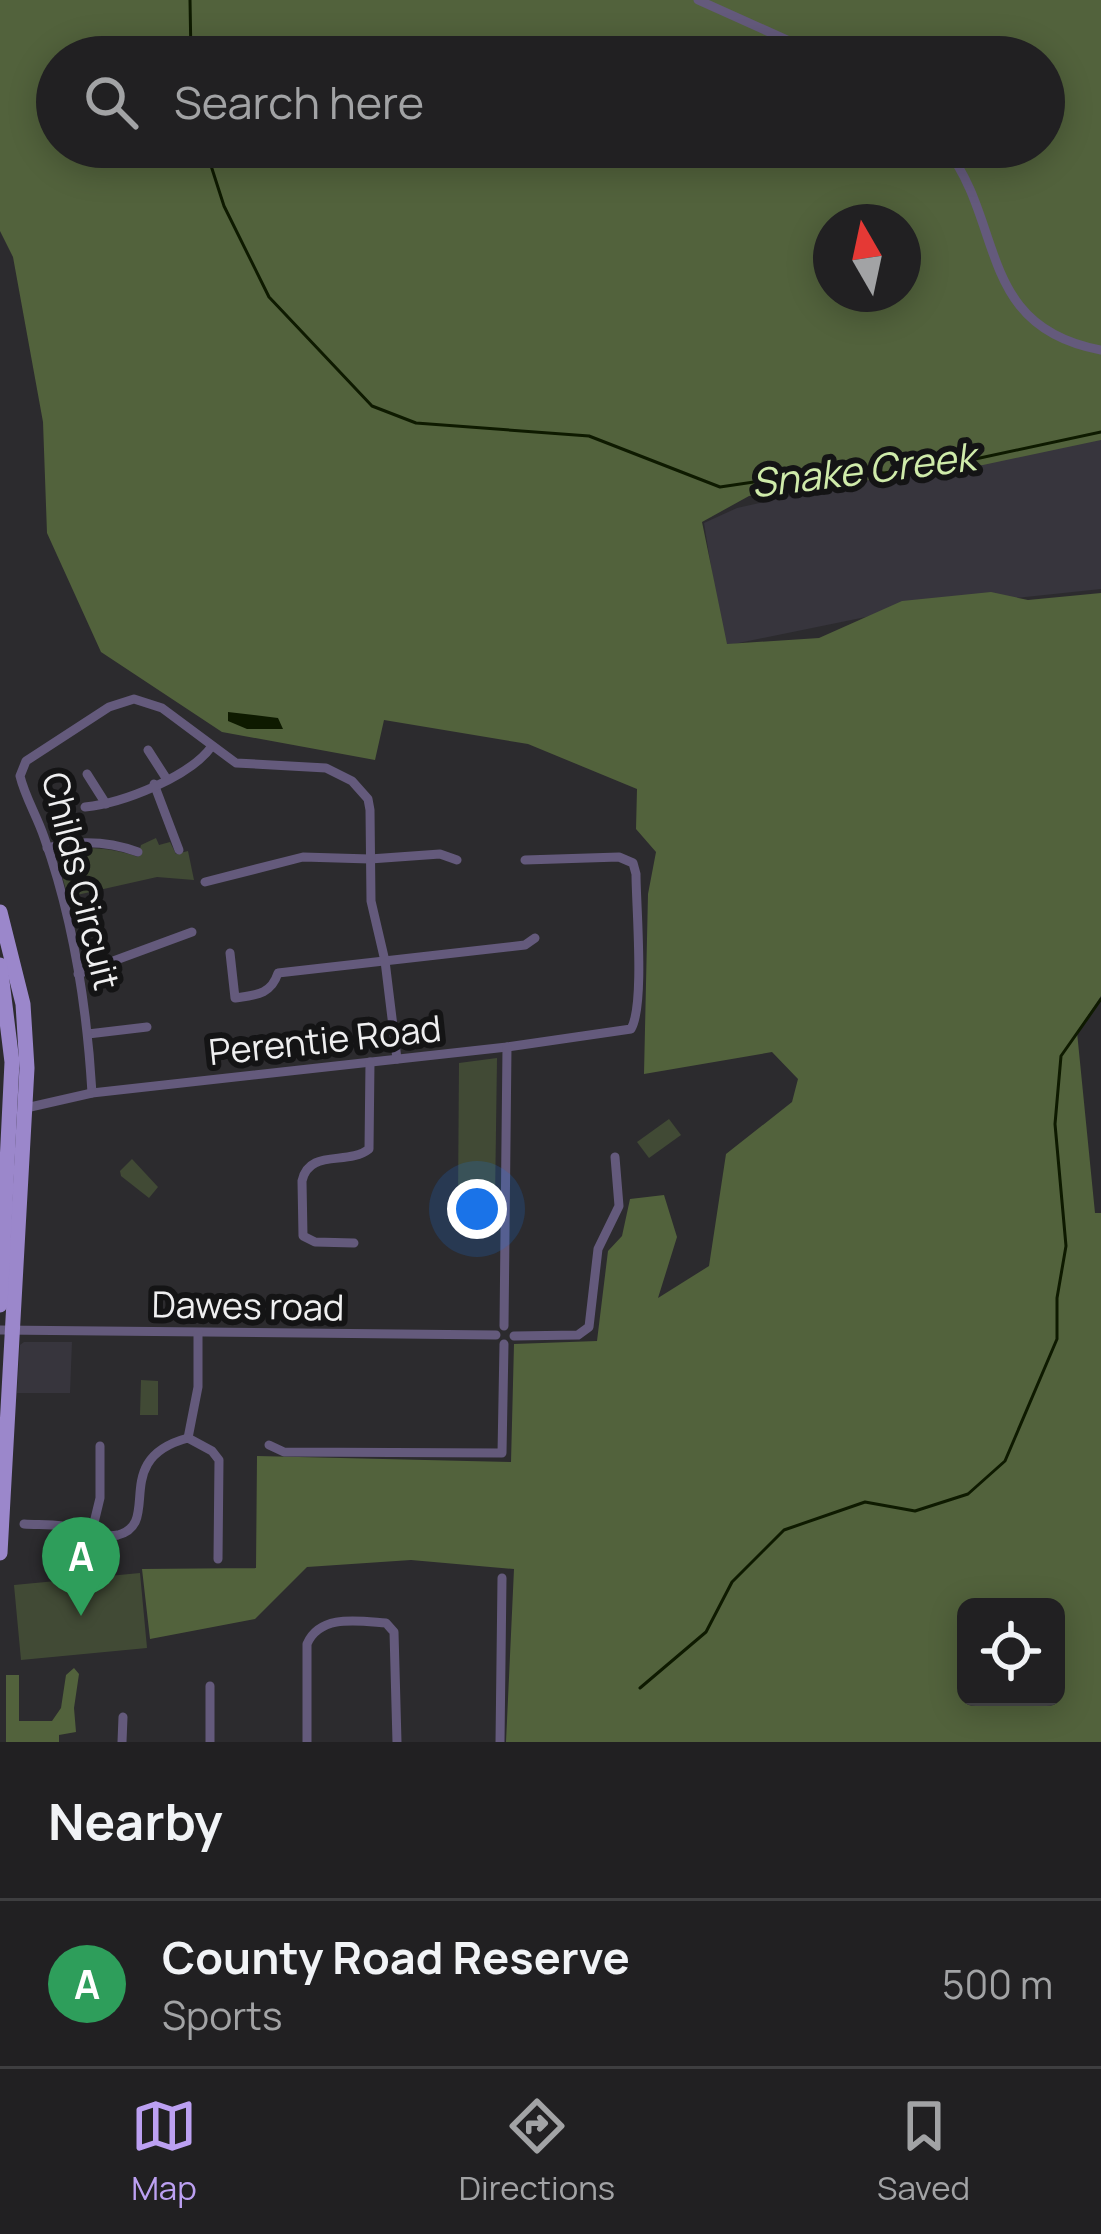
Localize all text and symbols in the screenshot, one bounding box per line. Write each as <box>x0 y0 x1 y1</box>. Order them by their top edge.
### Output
search box <box>36 36 1065 168</box>
icon: search <box>78 69 144 135</box>
text: Search here <box>174 71 424 133</box>
north arrow <box>813 204 921 312</box>
water label: Snake Creek <box>748 428 983 510</box>
street label: Childs Circuit <box>31 767 132 995</box>
street label: Perentie Road <box>206 1003 444 1076</box>
your location <box>447 1179 507 1239</box>
street label: Dawes road <box>151 1279 345 1332</box>
pin: A <box>42 1517 120 1616</box>
map controls <box>957 1598 1065 1706</box>
button: locate <box>957 1598 1065 1706</box>
text: Nearby <box>48 1786 223 1855</box>
text: County Road Reserve <box>162 1926 630 1988</box>
text: A <box>74 1957 100 2011</box>
text: 500 m <box>942 1957 1053 2011</box>
text: Sports <box>162 1988 282 2042</box>
tab: Map <box>131 2093 197 2210</box>
tab: Directions <box>459 2093 615 2210</box>
tab: Saved <box>877 2093 970 2210</box>

